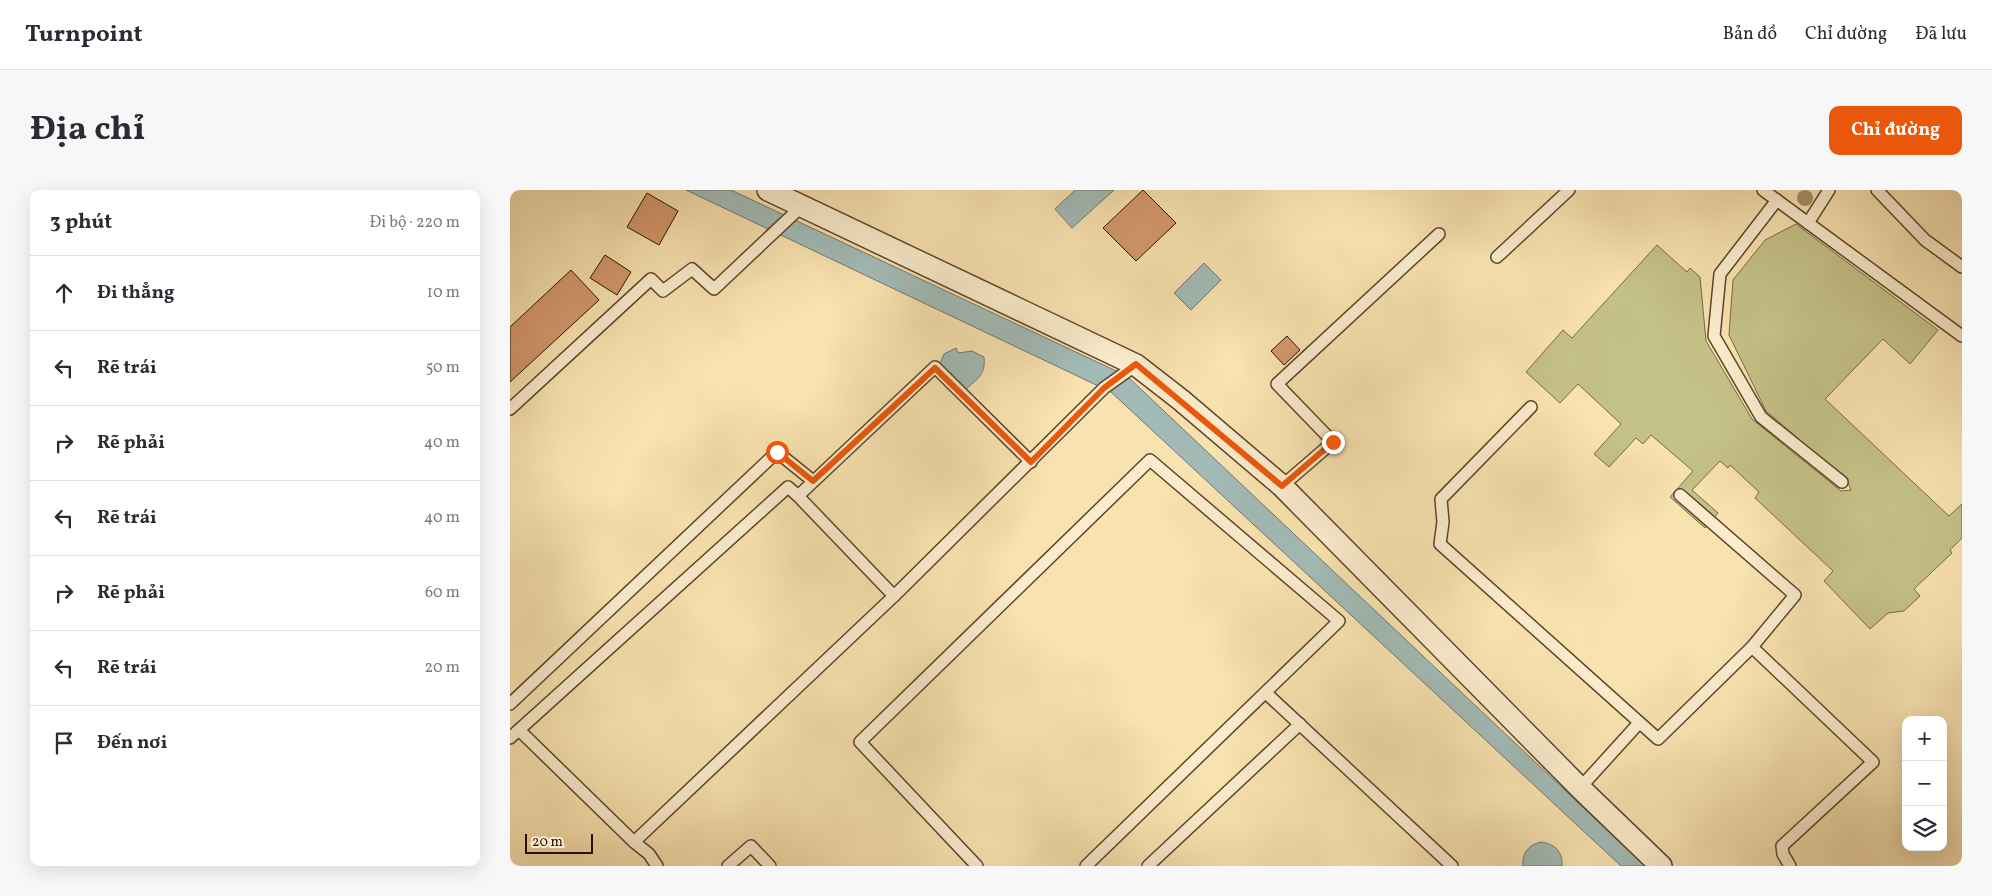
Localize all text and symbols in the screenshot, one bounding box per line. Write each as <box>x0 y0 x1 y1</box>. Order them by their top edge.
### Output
text: Turnpoint <box>25 18 143 52</box>
text: Bản đồ <box>1723 22 1777 47</box>
text: Chỉ đường <box>1805 22 1887 47</box>
text: Đã lưu <box>1915 22 1967 47</box>
text: Địa chỉ <box>30 106 145 154</box>
button: Chỉ đường <box>1829 106 1962 155</box>
text: 3 phút <box>50 208 112 237</box>
text: Đi bộ · 220 m <box>370 212 460 234</box>
icon: ahead <box>50 279 78 307</box>
text: Đi thẳng <box>97 280 174 306</box>
text: 10 m <box>427 282 460 304</box>
icon: left <box>50 354 78 382</box>
text: Rẽ trái <box>97 355 157 381</box>
text: 50 m <box>426 357 460 379</box>
icon: right <box>50 429 78 457</box>
text: Rẽ phải <box>97 430 165 456</box>
route end <box>1322 431 1345 454</box>
text: 40 m <box>424 432 460 454</box>
route start <box>766 441 789 464</box>
icon: left <box>50 504 78 532</box>
text: Rẽ trái <box>97 505 157 531</box>
text: 40 m <box>424 507 460 529</box>
icon: right <box>50 579 78 607</box>
text: Rẽ phải <box>97 580 165 606</box>
text: 60 m <box>425 582 460 604</box>
icon: left <box>50 654 78 682</box>
text: Rẽ trái <box>97 655 157 681</box>
text: 20 m <box>425 657 460 679</box>
map controls <box>1902 716 1947 851</box>
button: + <box>1902 716 1947 761</box>
icon: arrive <box>50 729 78 757</box>
text: Đến nơi <box>97 730 167 756</box>
button: − <box>1902 761 1947 806</box>
button: layers <box>1902 806 1947 851</box>
scale bar <box>525 831 592 854</box>
text: 20 m <box>532 833 563 852</box>

